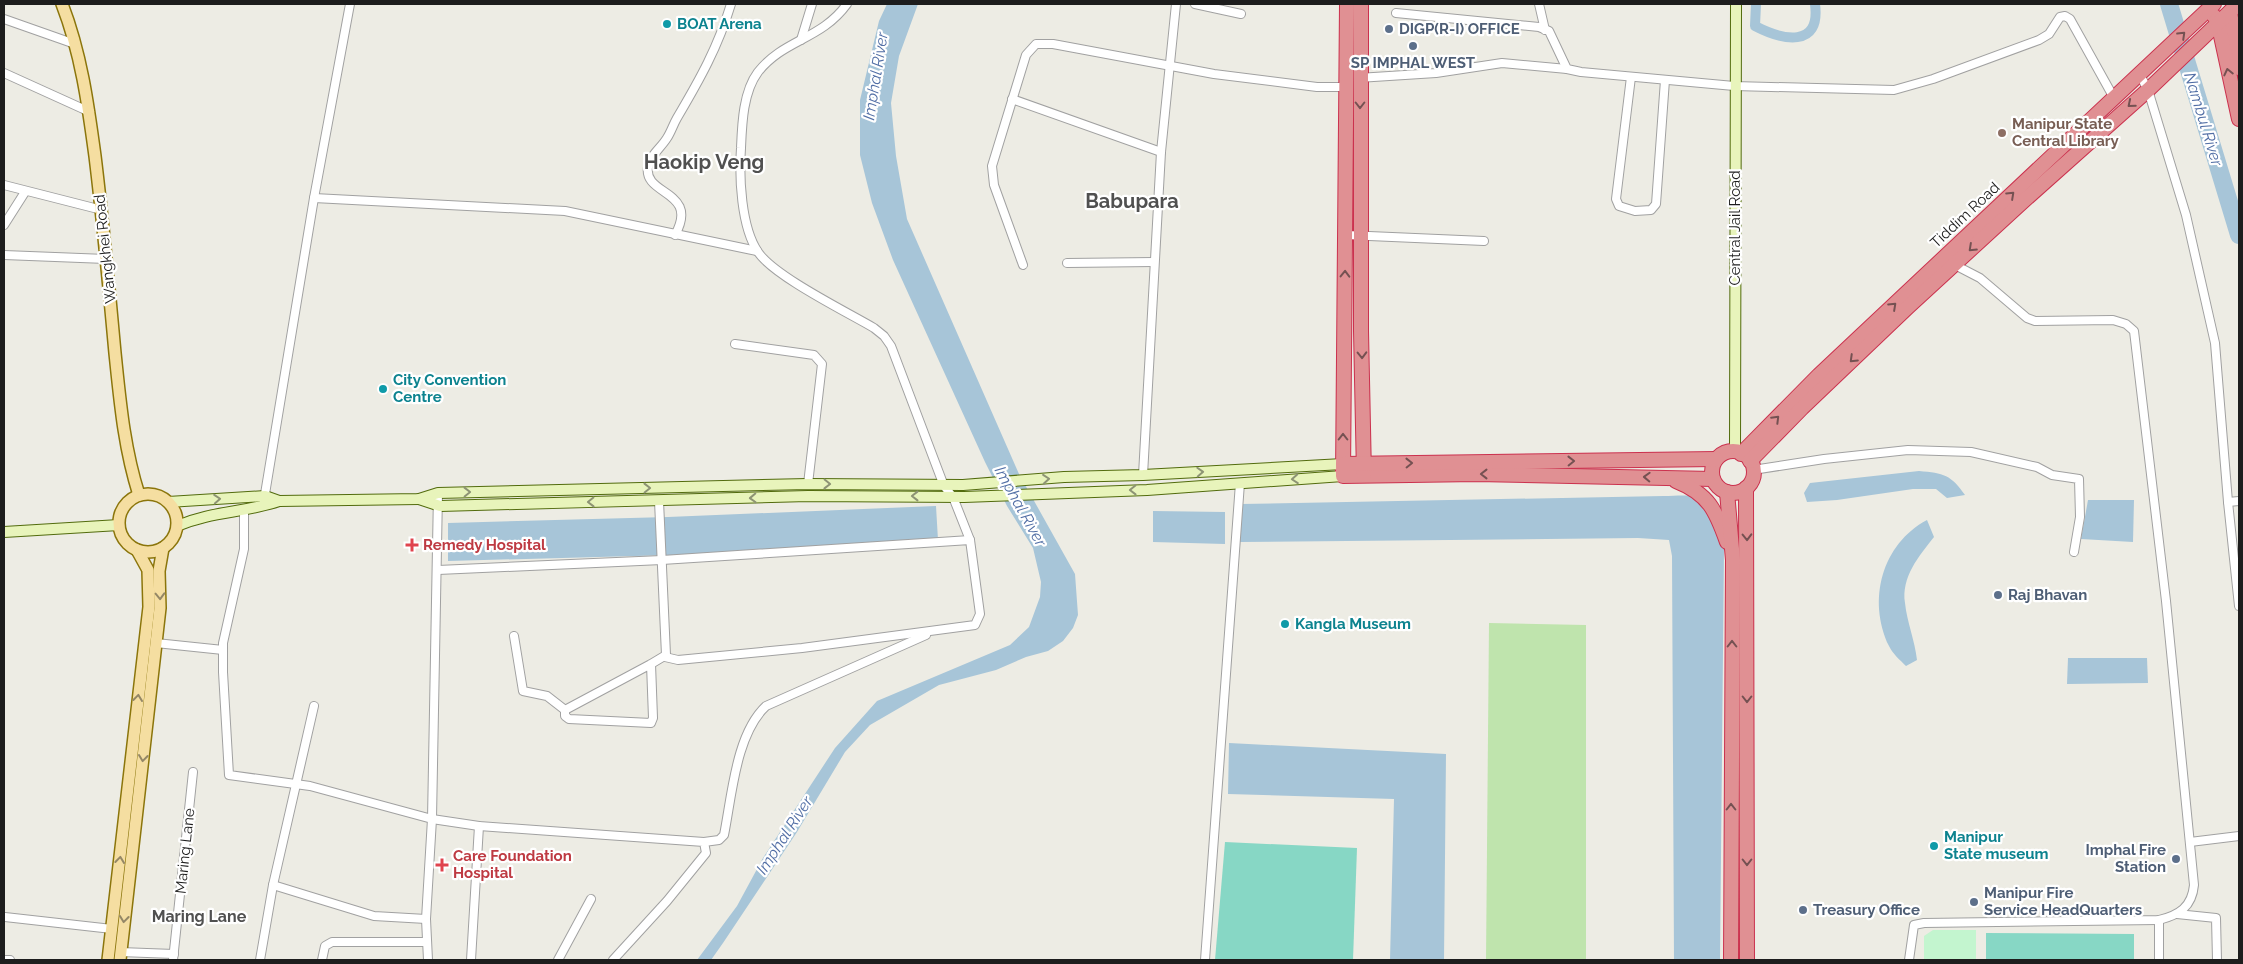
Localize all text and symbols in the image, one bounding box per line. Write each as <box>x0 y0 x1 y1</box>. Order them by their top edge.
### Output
place label: BOAT Arena <box>677 15 762 33</box>
marker: BOAT Arena <box>661 18 673 30</box>
place label: DIGP(R-I) OFFICE <box>1399 20 1520 38</box>
marker: DIGP(R-I) OFFICE <box>1383 23 1395 35</box>
water label: Imphal River <box>859 30 892 121</box>
one-way arrow <box>2176 32 2185 41</box>
marker: SP IMPHAL WEST <box>1407 40 1419 52</box>
place label: SP IMPHAL WEST <box>1351 54 1476 72</box>
one-way arrow <box>2223 67 2234 76</box>
water label: Nambul River <box>2180 70 2227 169</box>
one-way arrow <box>2128 98 2137 107</box>
one-way arrow <box>1355 102 1365 109</box>
place label: Manipur State Central Library <box>2012 115 2120 150</box>
marker: Manipur State Central Library <box>1996 127 2008 139</box>
district label: Haokip Veng <box>644 150 764 174</box>
street label: Central Jail Road <box>1726 170 1744 286</box>
street label: Tiddim Road <box>1927 178 2003 252</box>
district label: Babupara <box>1085 189 1179 213</box>
one-way arrow <box>2005 192 2014 201</box>
street label: Wangkhei Road <box>90 194 120 304</box>
one-way arrow <box>1969 242 1978 251</box>
one-way arrow <box>1340 270 1350 278</box>
one-way arrow <box>1887 303 1896 312</box>
one-way arrow <box>1357 352 1367 359</box>
one-way arrow <box>1850 353 1859 362</box>
place label: City Convention Centre <box>393 371 506 406</box>
marker: City Convention Centre <box>377 383 389 395</box>
one-way arrow <box>1770 416 1779 425</box>
one-way arrow <box>1338 432 1348 440</box>
one-way arrow <box>1568 455 1576 466</box>
one-way arrow <box>1406 458 1413 468</box>
water label: Imphal River <box>991 463 1051 550</box>
one-way arrow <box>1196 467 1204 478</box>
one-way arrow <box>1480 469 1488 479</box>
one-way arrow <box>1642 472 1650 483</box>
one-way arrow <box>1042 473 1050 484</box>
one-way arrow <box>1291 474 1299 485</box>
one-way arrow <box>824 479 831 489</box>
one-way arrow <box>644 483 651 493</box>
one-way arrow <box>1128 485 1136 495</box>
one-way arrow <box>463 487 471 498</box>
one-way arrow <box>911 491 919 501</box>
one-way arrow <box>749 492 757 503</box>
one-way arrow <box>213 494 221 505</box>
one-way arrow <box>586 497 594 508</box>
one-way arrow <box>1741 533 1752 541</box>
place label: Remedy Hospital <box>423 536 546 554</box>
marker: Remedy Hospital <box>405 538 419 552</box>
place label: Raj Bhavan <box>2008 586 2087 604</box>
marker: Raj Bhavan <box>1992 589 2004 601</box>
one-way arrow <box>155 592 165 600</box>
place label: Kangla Museum <box>1295 615 1411 633</box>
marker: Kangla Museum <box>1279 618 1291 630</box>
one-way arrow <box>1727 640 1737 648</box>
one-way arrow <box>132 694 143 702</box>
one-way arrow <box>1742 696 1752 704</box>
one-way arrow <box>138 754 149 762</box>
water label: Imphal River <box>752 792 817 878</box>
one-way arrow <box>1726 802 1736 810</box>
street label: Maring Lane <box>172 807 198 895</box>
place label: Manipur State museum <box>1944 828 2048 863</box>
marker: Manipur State museum <box>1928 840 1940 852</box>
place label: Imphal Fire Station <box>2085 841 2166 876</box>
place label: Care Foundation Hospital <box>453 847 572 882</box>
marker: Imphal Fire Station <box>2170 853 2182 865</box>
one-way arrow <box>114 855 125 863</box>
marker: Care Foundation Hospital <box>435 858 449 872</box>
one-way arrow <box>1742 858 1752 866</box>
place label: Manipur Fire Service HeadQuarters <box>1984 884 2142 919</box>
marker: Manipur Fire Service HeadQuarters <box>1968 896 1980 908</box>
place label: Treasury Office <box>1813 901 1920 919</box>
marker: Treasury Office <box>1797 904 1809 916</box>
district label: Maring Lane <box>152 907 247 926</box>
one-way arrow <box>119 915 130 923</box>

